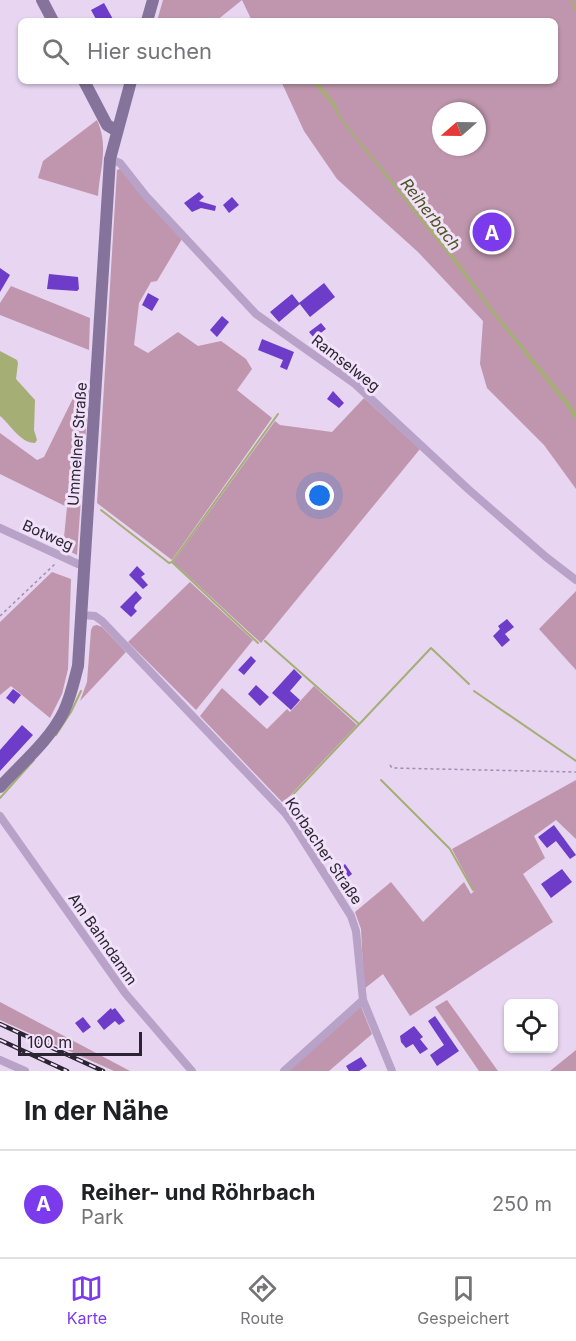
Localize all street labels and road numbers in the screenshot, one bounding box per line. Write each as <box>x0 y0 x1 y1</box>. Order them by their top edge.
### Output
street label: Ramselweg <box>308 330 384 396</box>
street label: Ummelner Straße <box>63 382 91 506</box>
street label: Botweg <box>20 515 76 555</box>
street label: Korbacher Straße <box>281 794 367 908</box>
street label: Am Bahndamm <box>64 889 142 989</box>

